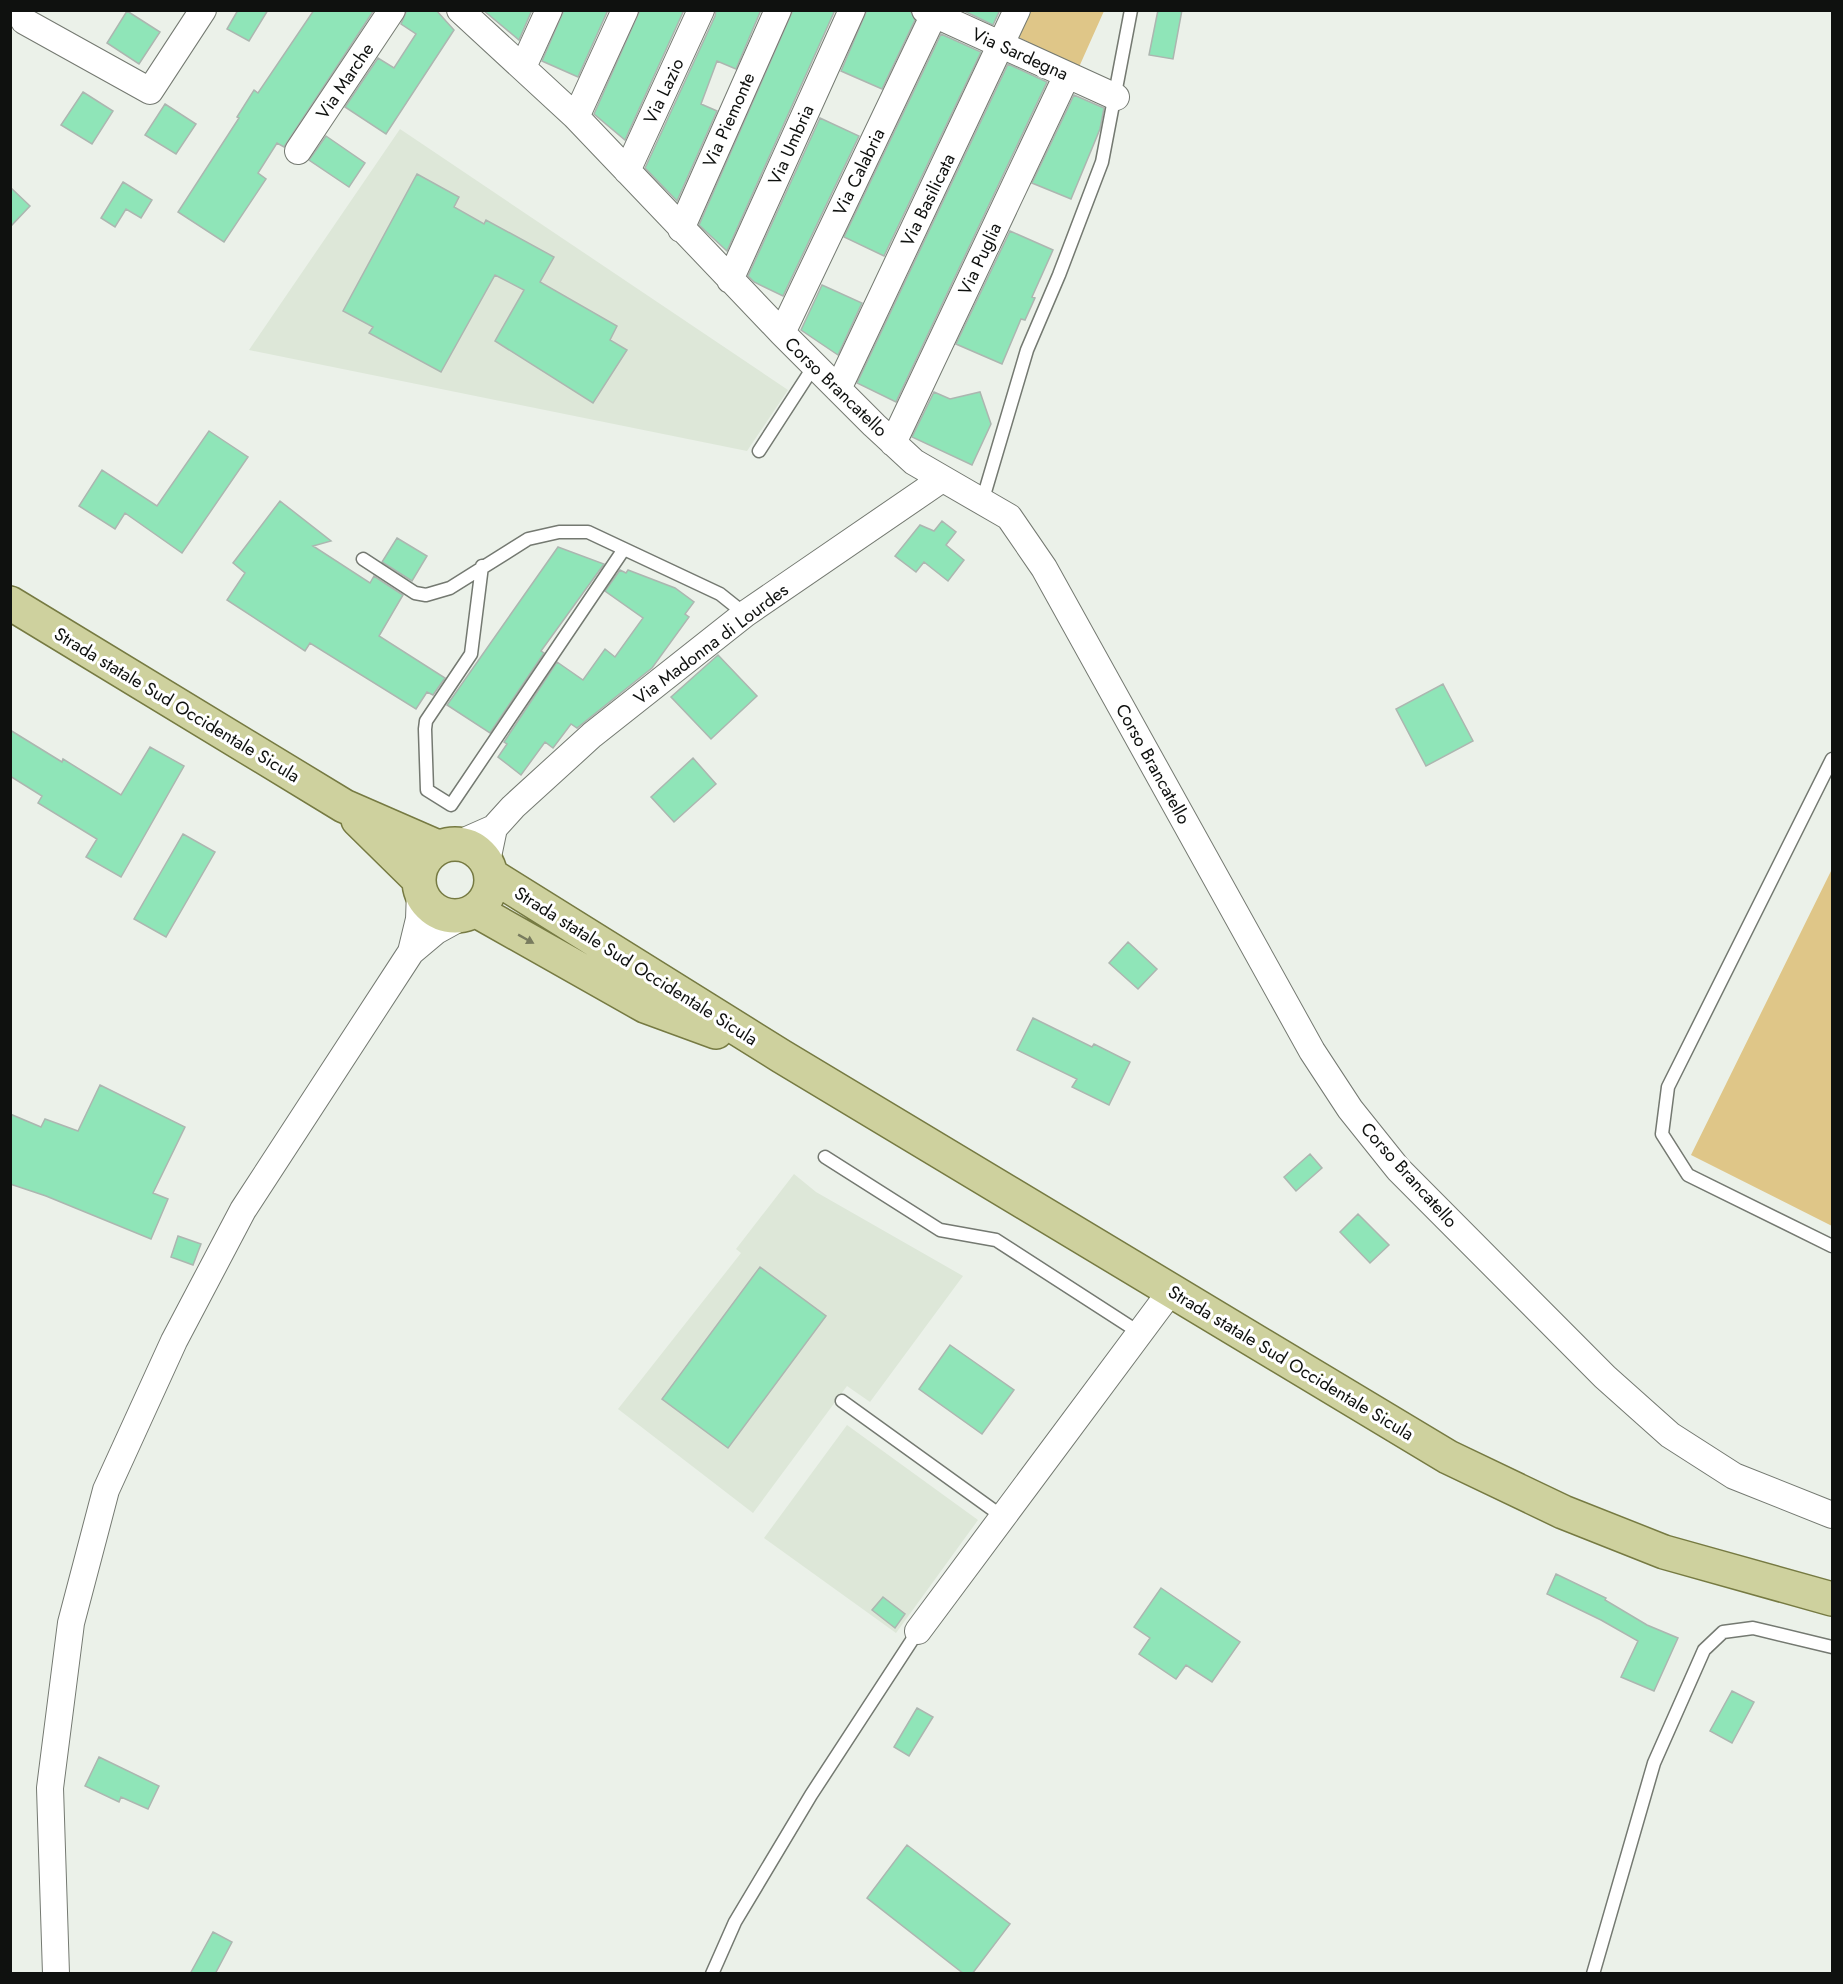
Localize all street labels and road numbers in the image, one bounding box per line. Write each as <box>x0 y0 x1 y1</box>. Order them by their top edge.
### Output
street label: Via Sardegna <box>968 21 1072 87</box>
street label: Via Marche <box>310 38 380 124</box>
street label: Via Lazio <box>637 54 691 128</box>
street label: Via Piemonte <box>697 68 761 172</box>
street label: Via Umbria <box>762 101 820 189</box>
street label: Via Calabria <box>827 124 891 220</box>
street label: Via Basilicata <box>894 149 962 251</box>
street label: Via Puglia <box>952 218 1008 300</box>
street label: Corso Brancatello <box>779 331 893 443</box>
street label: Via Madonna di Lourdes <box>628 577 794 711</box>
street label: Strada statale Sud Occidentale Sicula <box>49 621 305 789</box>
street label: Corso Brancatello <box>1109 699 1197 829</box>
street label: Strada statale Sud Occidentale Sicula <box>509 880 763 1052</box>
street label: Corso Brancatello <box>1354 1116 1464 1234</box>
street label: Strada statale Sud Occidentale Sicula <box>1163 1279 1419 1447</box>

